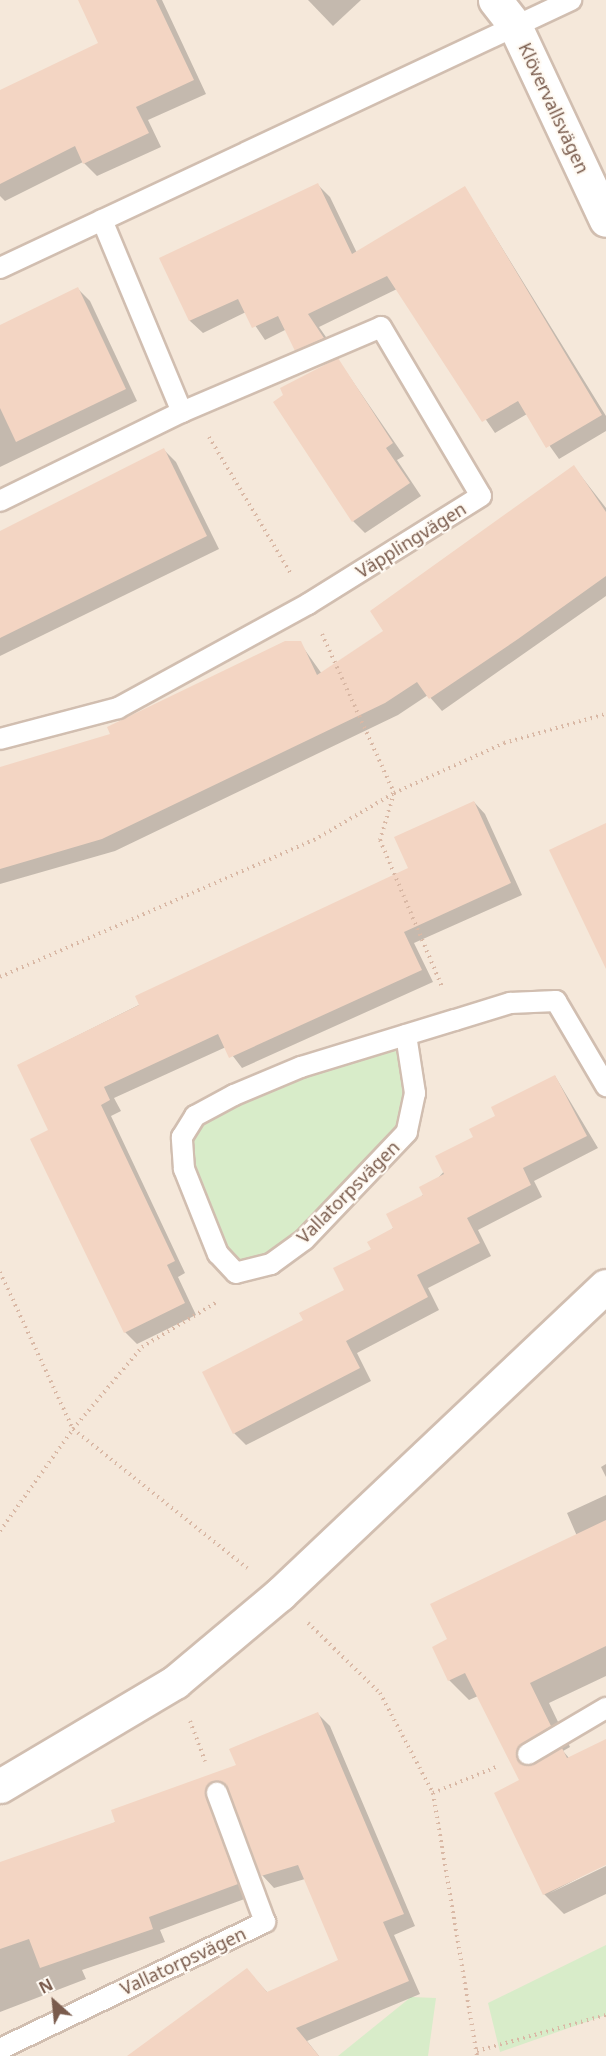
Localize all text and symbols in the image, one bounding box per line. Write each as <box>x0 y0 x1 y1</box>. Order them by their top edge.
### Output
street label: Klövervallsvägen <box>514 39 594 177</box>
street label: Väpplingvägen <box>352 498 470 582</box>
street label: Vallatorpsvägen <box>292 1136 404 1248</box>
street label: Vallatorpsvägen <box>117 1922 249 2000</box>
north arrow <box>24 1972 84 2032</box>
text: N <box>35 1973 57 1999</box>

